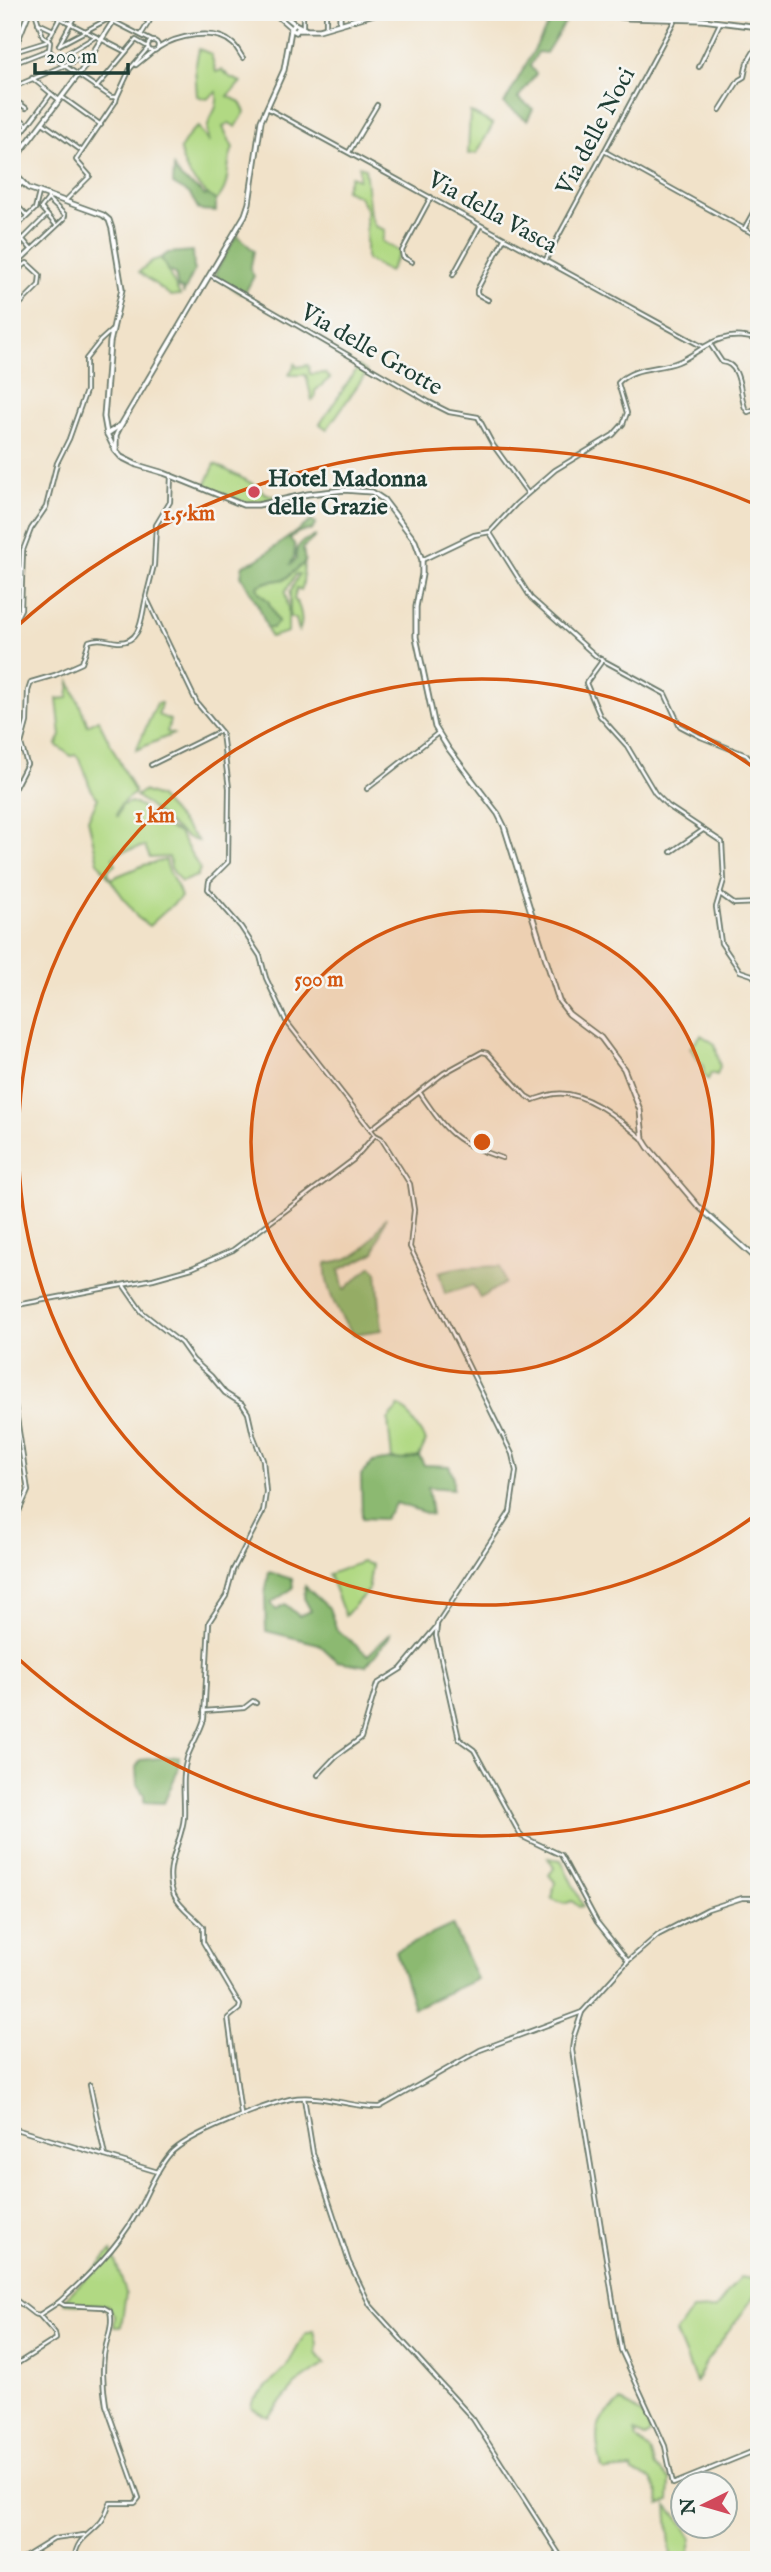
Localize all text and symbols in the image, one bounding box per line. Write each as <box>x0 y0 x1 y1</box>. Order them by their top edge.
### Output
scale bar <box>35 32 128 76</box>
text: 200 m <box>46 44 97 71</box>
street label: Via delle Noci <box>549 62 643 202</box>
street label: Via della Vasca <box>421 164 563 262</box>
street label: Via delle Grotte <box>294 297 448 404</box>
place label: Hotel Madonna delle Grazie <box>268 464 427 523</box>
marker: Hotel Madonna delle Grazie <box>246 484 262 500</box>
text: 1.5 km <box>163 501 216 528</box>
text: 1 km <box>135 803 176 830</box>
text: 500 m <box>295 967 344 994</box>
centre of rings <box>470 1130 494 1154</box>
north arrow <box>670 2470 740 2540</box>
text: N <box>676 2497 702 2517</box>

